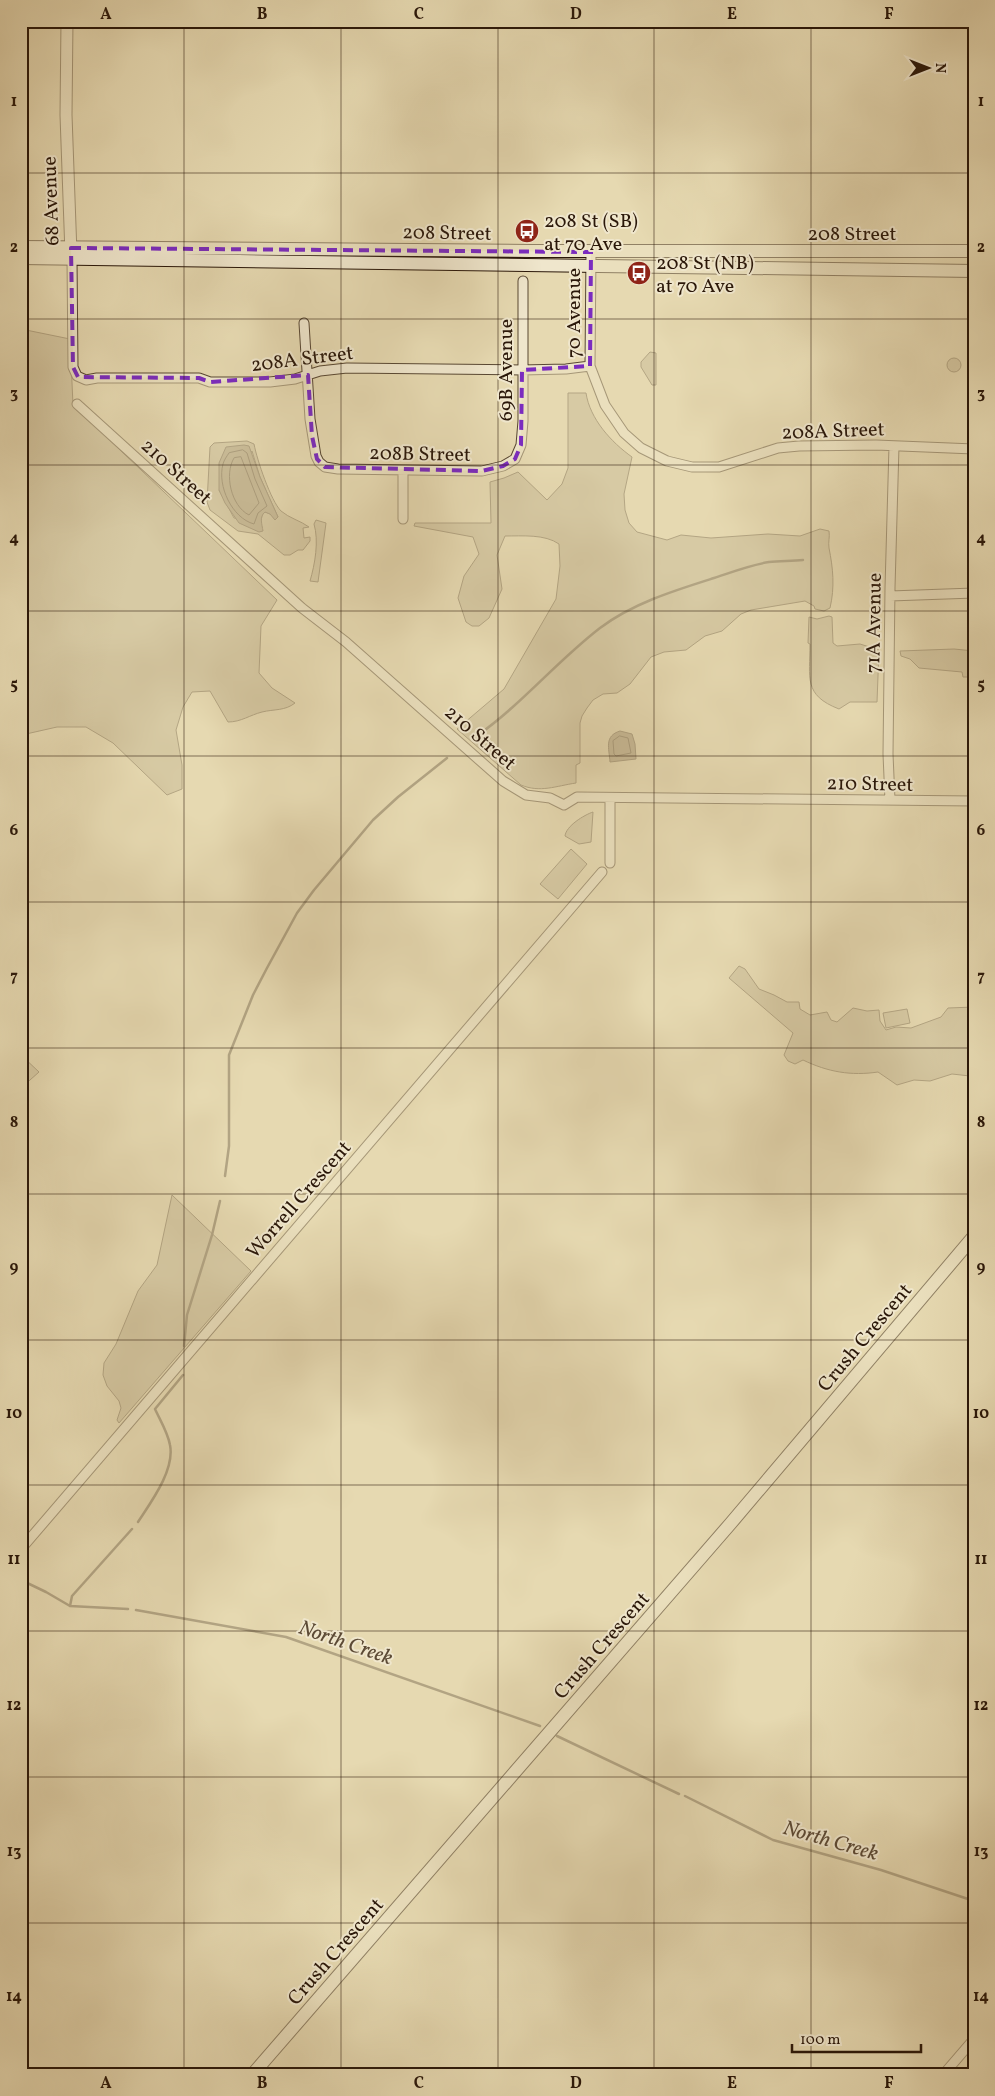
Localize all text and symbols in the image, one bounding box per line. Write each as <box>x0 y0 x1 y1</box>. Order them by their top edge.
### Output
text: A <box>100 4 112 26</box>
text: B <box>257 4 268 26</box>
text: C <box>414 4 424 26</box>
text: D <box>570 4 582 26</box>
text: E <box>727 4 737 26</box>
text: F <box>884 4 894 26</box>
north arrow <box>902 42 952 92</box>
text: N <box>930 63 949 73</box>
text: 1 <box>11 91 17 113</box>
text: 1 <box>978 91 984 113</box>
street label: 68 Avenue <box>36 156 68 246</box>
place label: 208 St (SB) at 70 Ave <box>544 208 638 259</box>
bus stop icon: 208 St (SB) at 70 Ave <box>514 218 540 244</box>
street label: 208 Street <box>402 219 492 249</box>
street label: 208 Street <box>807 221 897 249</box>
text: 2 <box>10 237 18 259</box>
text: 2 <box>977 237 985 259</box>
place label: 208 St (NB) at 70 Ave <box>656 250 754 301</box>
bus stop icon: 208 St (NB) at 70 Ave <box>626 260 652 286</box>
street label: 70 Avenue <box>561 268 589 358</box>
street label: 69B Avenue <box>493 319 521 421</box>
street label: 208A Street <box>249 340 355 380</box>
text: 3 <box>10 383 18 405</box>
text: 3 <box>977 383 985 405</box>
street label: 208A Street <box>781 416 885 448</box>
street label: 210 Street <box>134 433 217 512</box>
street label: 208B Street <box>369 440 471 470</box>
text: 4 <box>9 528 19 550</box>
text: 4 <box>976 528 986 550</box>
street label: 71A Avenue <box>860 572 890 674</box>
text: 5 <box>10 674 18 696</box>
text: 5 <box>977 674 985 696</box>
street label: 210 Street <box>438 699 522 778</box>
street label: 210 Street <box>826 770 914 800</box>
text: 6 <box>10 820 19 842</box>
text: 6 <box>977 820 986 842</box>
text: 7 <box>10 966 18 988</box>
text: 7 <box>977 966 985 988</box>
text: 8 <box>10 1112 18 1134</box>
text: 8 <box>977 1112 985 1134</box>
street label: Worrell Crescent <box>240 1135 359 1265</box>
text: 9 <box>10 1257 19 1279</box>
text: 9 <box>977 1257 986 1279</box>
street label: Crush Crescent <box>812 1278 919 1399</box>
text: 10 <box>6 1403 22 1425</box>
text: 10 <box>973 1403 989 1425</box>
text: 11 <box>8 1549 20 1571</box>
text: 11 <box>975 1549 987 1571</box>
street label: Crush Crescent <box>548 1587 657 1706</box>
water label: North Creek <box>295 1614 397 1673</box>
text: 12 <box>7 1695 21 1717</box>
text: 12 <box>974 1695 988 1717</box>
water label: North Creek <box>780 1814 882 1869</box>
text: 13 <box>7 1841 21 1863</box>
text: 13 <box>974 1841 988 1863</box>
street label: Crush Crescent <box>282 1893 391 2012</box>
text: 14 <box>6 1986 22 2008</box>
text: 14 <box>973 1986 989 2008</box>
scale bar <box>792 2021 921 2053</box>
text: 100 m <box>800 2030 840 2051</box>
text: A <box>100 2073 112 2095</box>
text: B <box>257 2073 268 2095</box>
text: C <box>414 2073 424 2095</box>
text: D <box>570 2073 582 2095</box>
text: E <box>727 2073 737 2095</box>
text: F <box>884 2073 894 2095</box>

